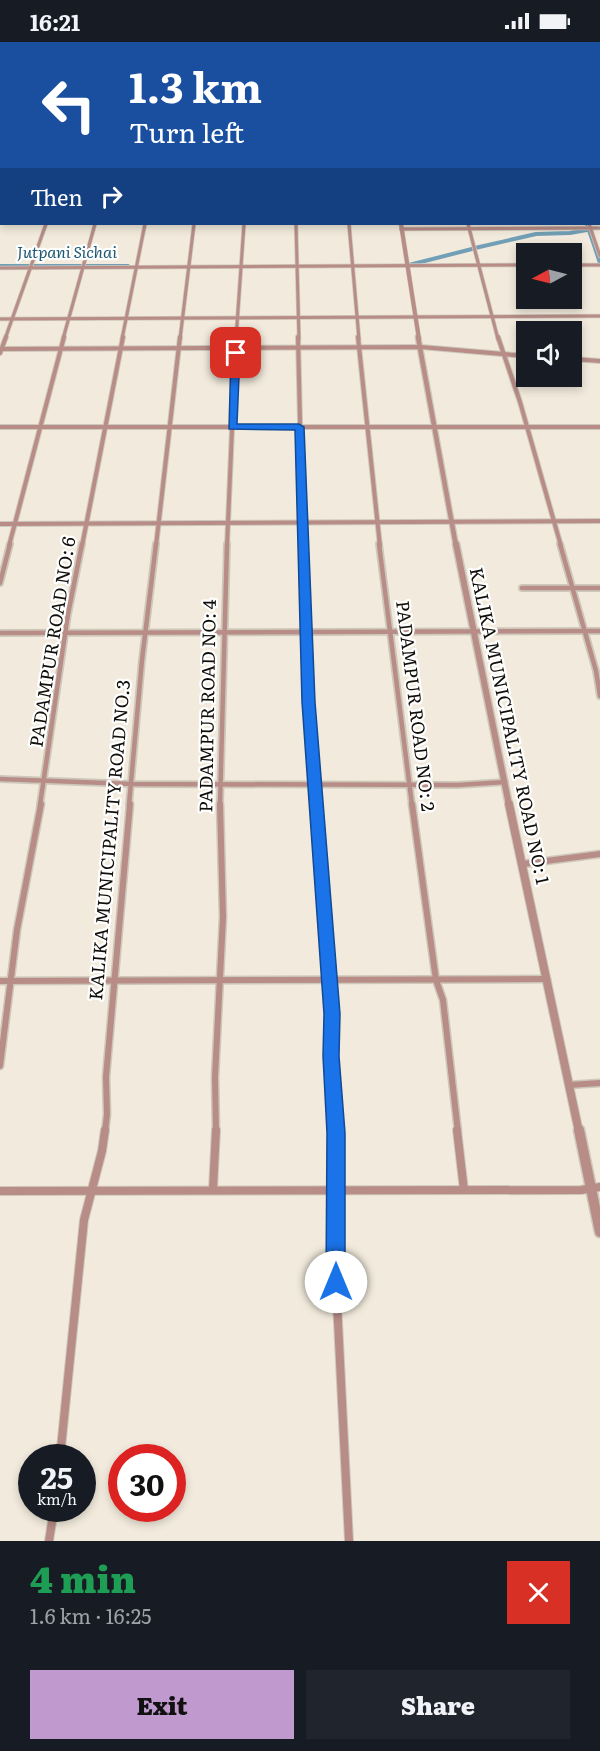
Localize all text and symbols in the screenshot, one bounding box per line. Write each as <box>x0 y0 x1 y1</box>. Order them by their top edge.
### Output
text: 16:21 <box>30 5 80 38</box>
text: 1.3 km <box>129 54 262 116</box>
icon: left <box>30 66 108 144</box>
text: Turn left <box>129 111 244 151</box>
text: Then <box>30 180 83 213</box>
icon: right <box>95 180 128 213</box>
water label: Jutpani Sichai <box>17 239 117 263</box>
north arrow <box>516 243 582 309</box>
map controls <box>516 243 582 387</box>
button: sound <box>516 321 582 387</box>
pin <box>210 327 261 378</box>
icon: arrive <box>219 336 252 369</box>
street label: PADAMPUR ROAD NO: 6 <box>22 534 82 749</box>
street label: KALIKA MUNICIPALITY ROAD NO: 1 <box>464 565 557 887</box>
street label: PADAMPUR ROAD NO: 4 <box>191 599 222 813</box>
street label: PADAMPUR ROAD NO: 2 <box>390 599 443 813</box>
street label: KALIKA MUNICIPALITY ROAD NO.3 <box>81 678 136 1001</box>
position arrow <box>304 1250 368 1314</box>
speed limit sign: 30 <box>108 1444 186 1522</box>
text: 25 <box>41 1454 73 1498</box>
text: km/h <box>37 1487 77 1510</box>
text: 4 min <box>30 1551 136 1604</box>
button: close <box>507 1561 570 1624</box>
text: 1.6 km · 16:25 <box>30 1600 151 1630</box>
button: Exit <box>30 1670 294 1739</box>
button: Share <box>306 1670 570 1739</box>

